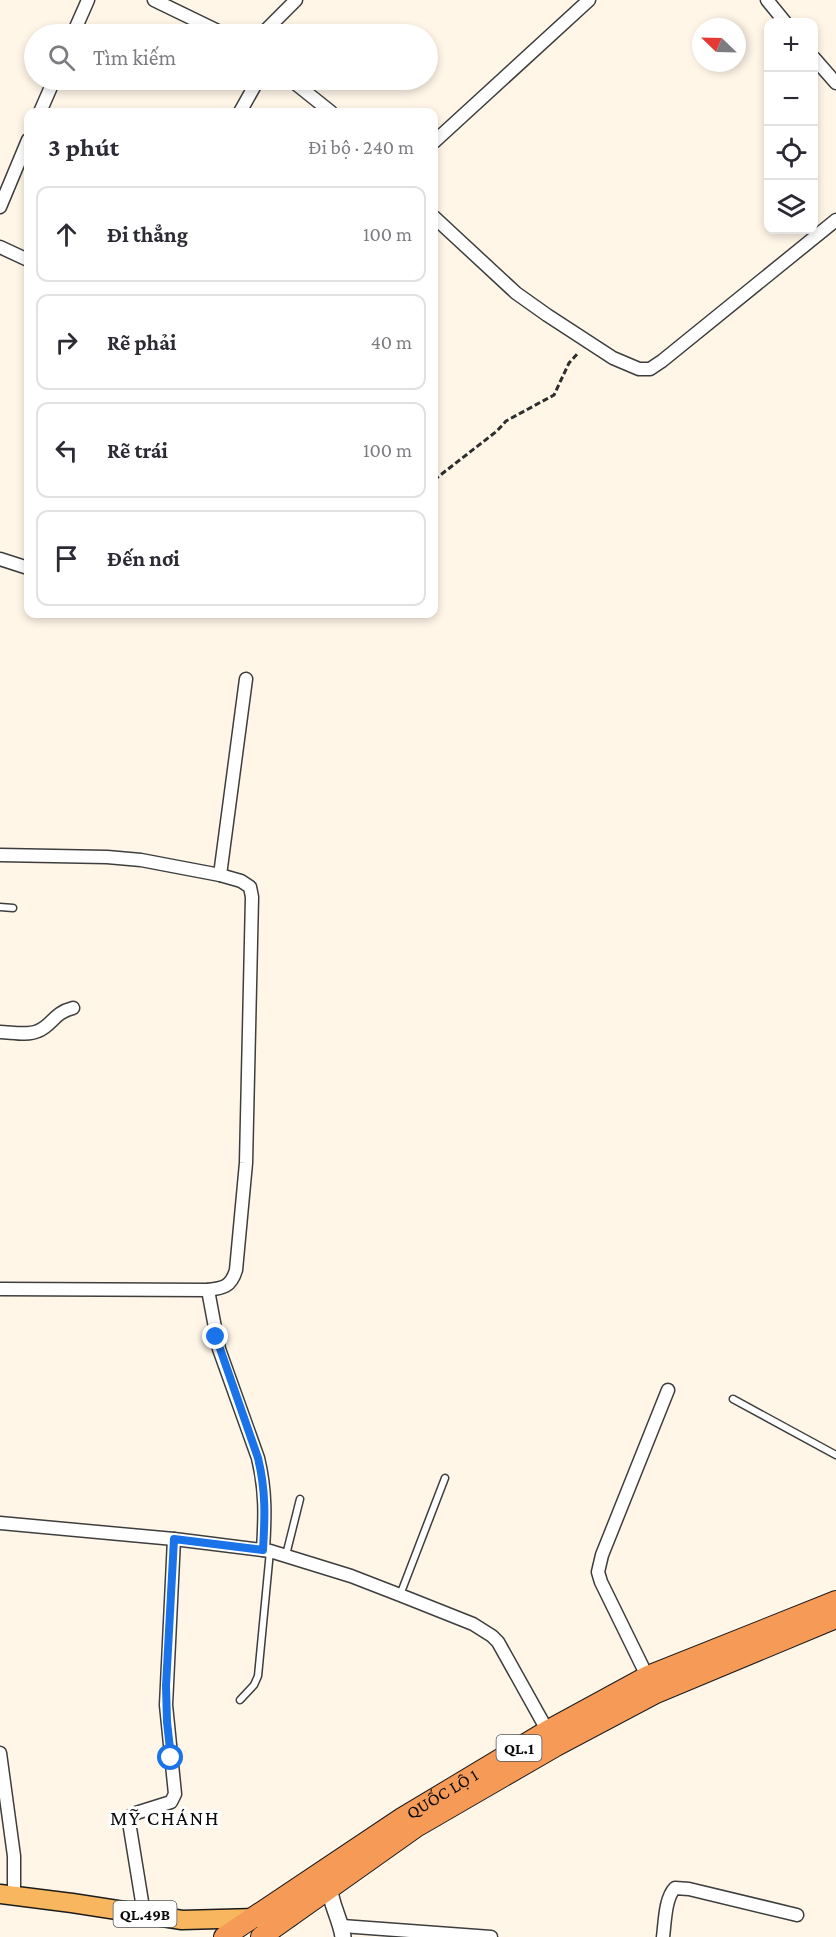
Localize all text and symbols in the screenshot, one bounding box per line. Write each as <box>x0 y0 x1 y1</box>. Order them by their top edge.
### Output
north arrow <box>692 18 746 72</box>
map controls <box>764 18 818 234</box>
button: + <box>764 18 818 72</box>
search box <box>24 24 438 90</box>
icon: search <box>45 41 78 74</box>
text: Tìm kiếm <box>93 45 176 70</box>
button: − <box>764 72 818 126</box>
button: locate <box>764 126 818 180</box>
text: 3 phút <box>48 133 119 162</box>
text: Đi bộ · 240 m <box>308 136 414 158</box>
button: layers <box>764 180 818 234</box>
icon: ahead <box>50 218 83 251</box>
text: Đi thẳng <box>107 222 188 247</box>
text: 100 m <box>363 223 412 245</box>
icon: right <box>50 326 83 359</box>
text: Rẽ phải <box>107 330 176 355</box>
text: 40 m <box>371 331 412 353</box>
icon: left <box>50 434 83 467</box>
text: Rẽ trái <box>107 438 168 463</box>
text: 100 m <box>363 439 412 461</box>
icon: arrive <box>50 542 83 575</box>
text: Đến nơi <box>107 546 180 571</box>
route end <box>202 1323 228 1349</box>
road number: QL.1 <box>496 1735 542 1761</box>
route start <box>157 1744 183 1770</box>
street label: QUỐC LỘ 1 <box>403 1765 482 1823</box>
district label: MỸ CHÁNH <box>110 1806 220 1830</box>
road number: QL.49B <box>114 1901 176 1927</box>

